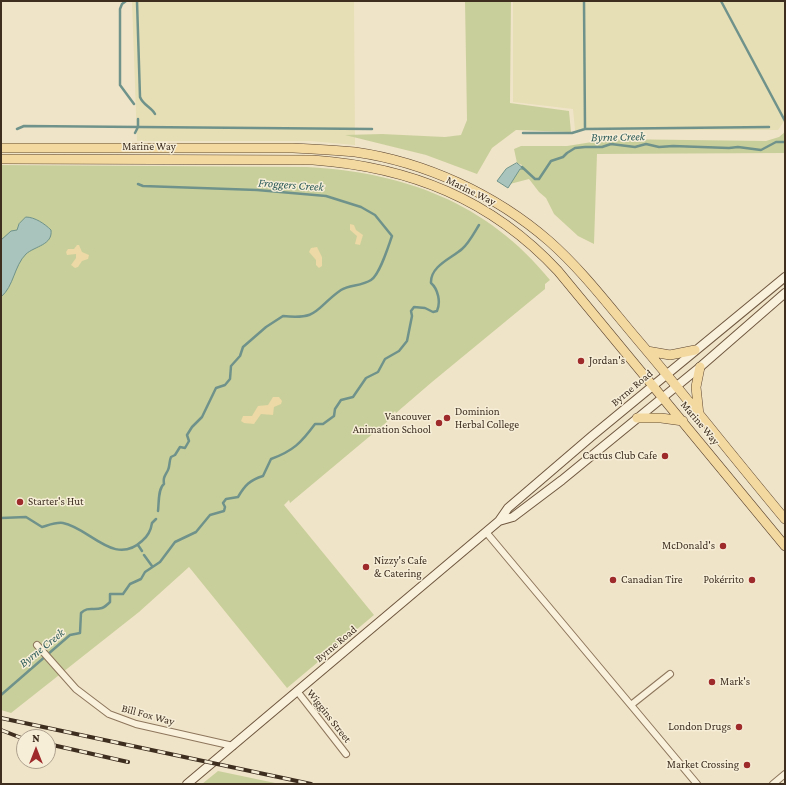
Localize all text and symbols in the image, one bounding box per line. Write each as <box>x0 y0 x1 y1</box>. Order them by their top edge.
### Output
water label: Byrne Creek <box>591 129 645 145</box>
street label: Marine Way <box>122 140 176 154</box>
street label: Marine Way <box>444 173 498 209</box>
water label: Froggers Creek <box>258 176 324 194</box>
place label: Jordan's <box>589 354 625 368</box>
marker: Jordan's <box>576 356 586 366</box>
street label: Byrne Road <box>609 367 655 409</box>
street label: Marine Way <box>678 398 722 448</box>
place label: Dominion Herbal College <box>455 405 519 431</box>
place label: Vancouver Animation School <box>353 410 431 436</box>
marker: Dominion Herbal College <box>442 413 452 423</box>
marker: Vancouver Animation School <box>434 418 444 428</box>
place label: Cactus Club Cafe <box>583 449 657 463</box>
marker: Cactus Club Cafe <box>660 451 670 461</box>
place label: Starter's Hut <box>28 495 84 509</box>
marker: Starter's Hut <box>15 497 25 507</box>
place label: McDonald's <box>662 539 715 553</box>
marker: McDonald's <box>718 541 728 551</box>
place label: Nizzy's Cafe & Catering <box>374 554 427 580</box>
marker: Nizzy's Cafe & Catering <box>361 562 371 572</box>
place label: Canadian Tire <box>621 573 683 587</box>
place label: Pokérrito <box>704 573 744 587</box>
marker: Canadian Tire <box>608 575 618 585</box>
marker: Pokérrito <box>747 575 757 585</box>
street label: Byrne Road <box>313 623 359 665</box>
water label: Byrne Creek <box>16 625 68 671</box>
place label: Mark's <box>720 675 750 689</box>
marker: Mark's <box>707 677 717 687</box>
street label: Wiggins Street <box>304 687 354 745</box>
street label: Bill Fox Way <box>120 702 176 728</box>
place label: London Drugs <box>668 720 731 734</box>
marker: London Drugs <box>734 722 744 732</box>
north arrow <box>16 729 56 769</box>
text: N <box>32 732 40 744</box>
place label: Market Crossing <box>667 758 739 772</box>
marker: Market Crossing <box>742 760 752 770</box>

